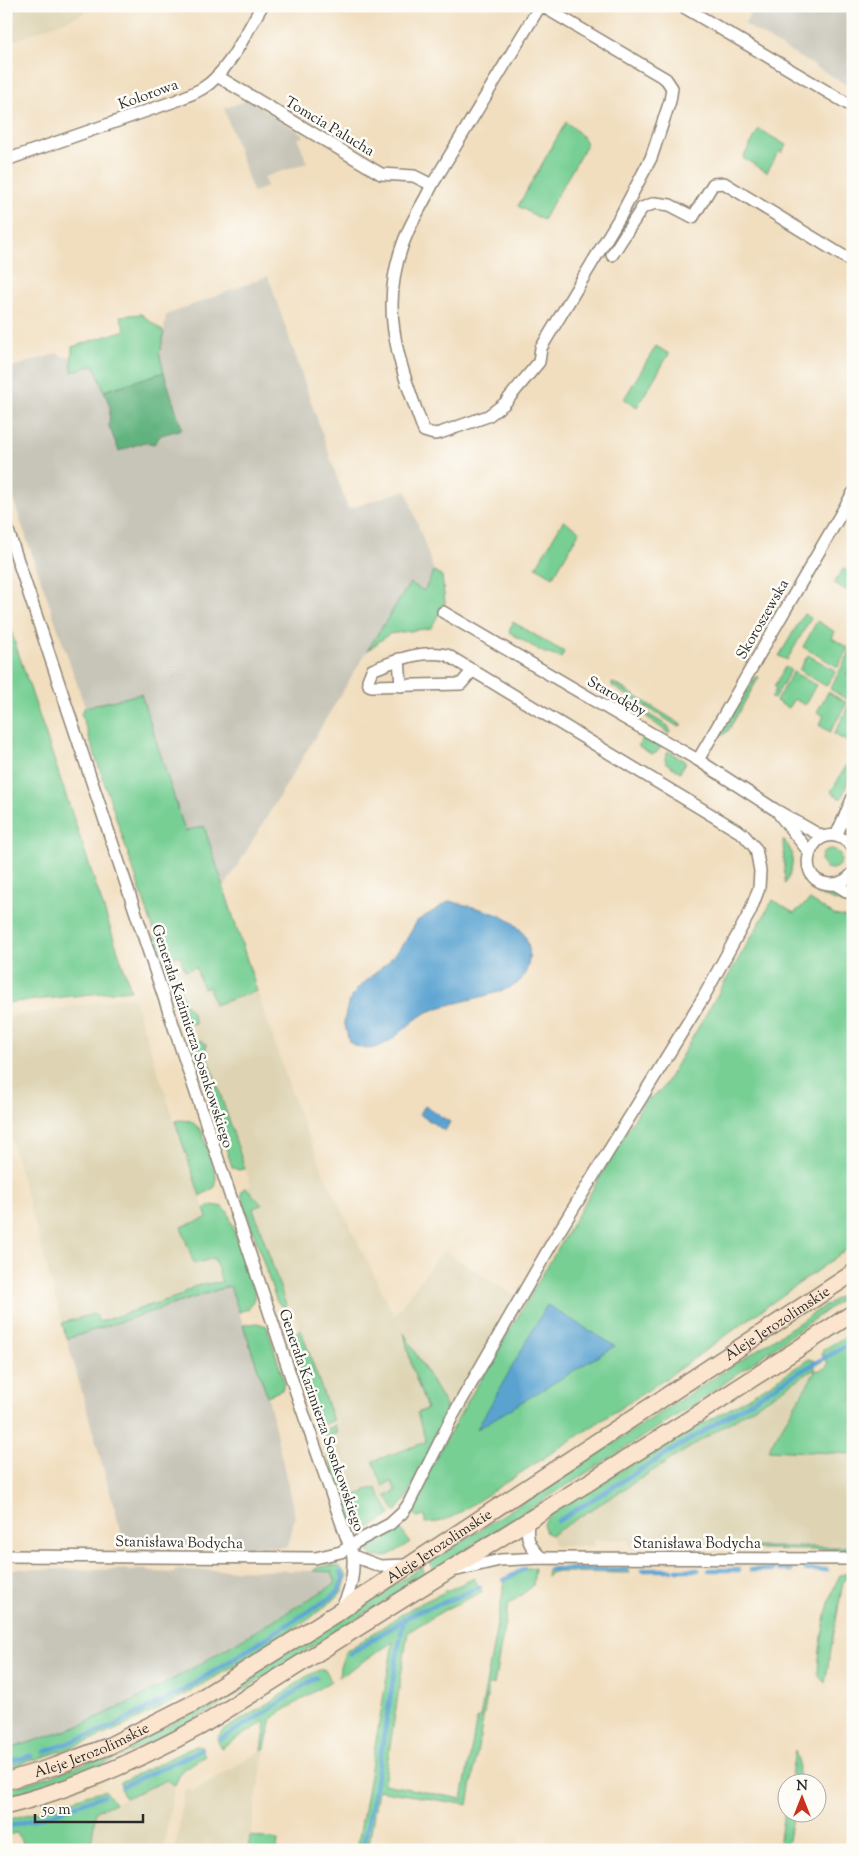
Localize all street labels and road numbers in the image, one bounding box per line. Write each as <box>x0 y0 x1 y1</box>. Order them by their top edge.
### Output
street label: Kolorowa <box>116 75 181 116</box>
street label: Tomcia Palucha <box>280 92 378 162</box>
street label: Skoroszewska <box>732 576 795 664</box>
street label: Starodęby <box>583 672 650 723</box>
street label: Generała Kazimierza Sosnkowskiego <box>145 922 238 1151</box>
street label: Aleje Jerozolimskie <box>721 1282 835 1367</box>
street label: Generała Kazimierza Sosnkowskiego <box>273 1306 369 1535</box>
street label: Aleje Jerozolimskie <box>383 1505 497 1590</box>
street label: Stanisława Bodycha <box>115 1532 243 1555</box>
street label: Stanisława Bodycha <box>633 1534 761 1555</box>
street label: Aleje Jerozolimskie <box>32 1718 153 1784</box>

